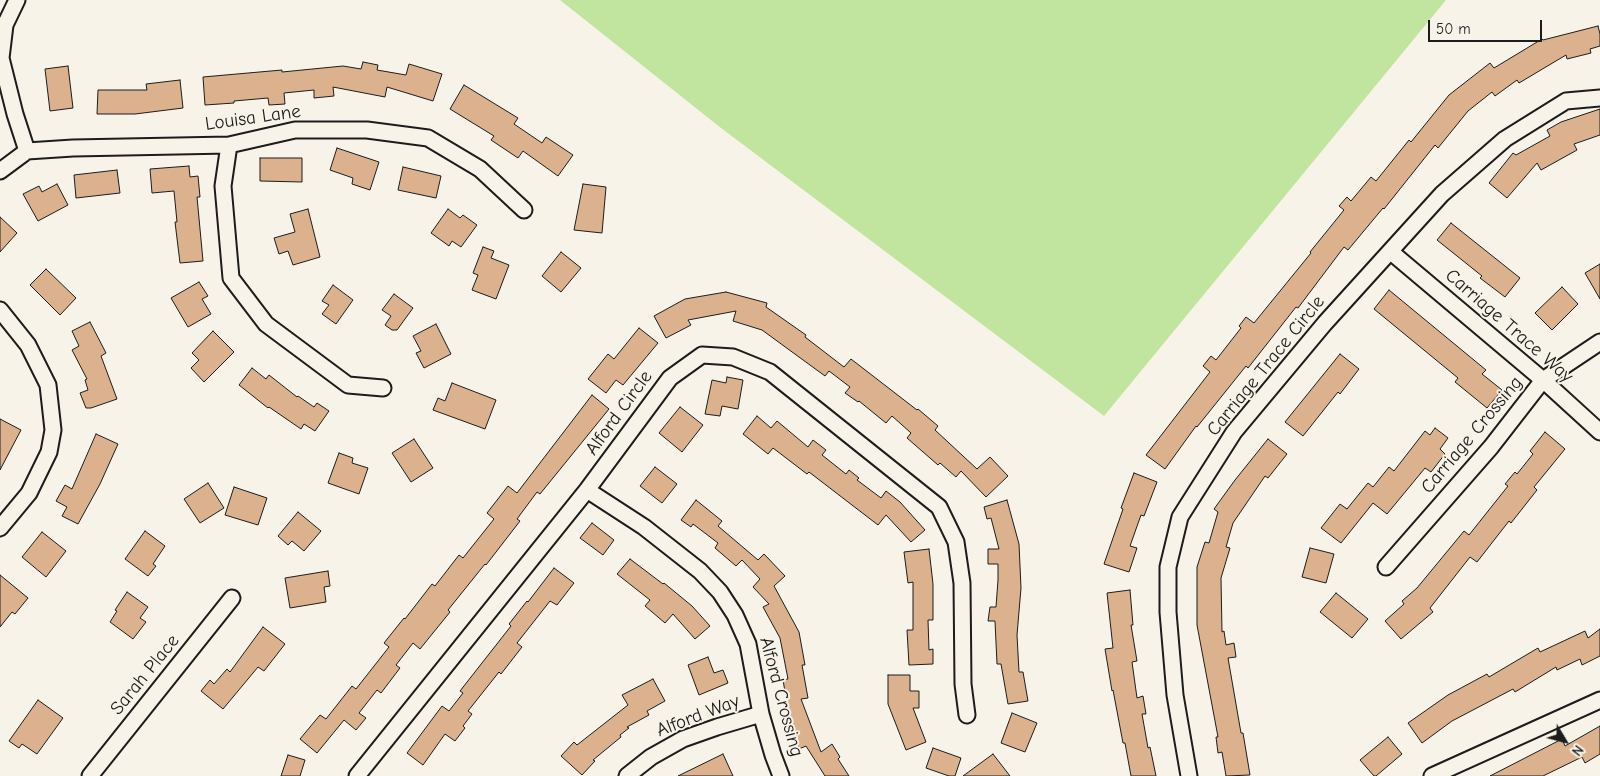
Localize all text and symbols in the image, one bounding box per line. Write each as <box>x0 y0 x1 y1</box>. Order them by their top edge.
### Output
scale bar <box>1430 10 1544 42</box>
text: 50 m <box>1436 20 1471 38</box>
street label: Louisa Lane <box>204 100 302 136</box>
street label: Carriage Trace Way <box>1440 264 1578 388</box>
street label: Carriage Trace Circle <box>1202 291 1330 441</box>
street label: Alford Circle <box>581 366 657 460</box>
street label: Carriage Crossing <box>1416 372 1528 498</box>
street label: Sarah Place <box>106 630 184 720</box>
street label: Alford Crossing <box>754 635 808 759</box>
street label: Alford Way <box>653 690 743 742</box>
north arrow <box>1540 716 1590 766</box>
text: N <box>1568 742 1587 759</box>

